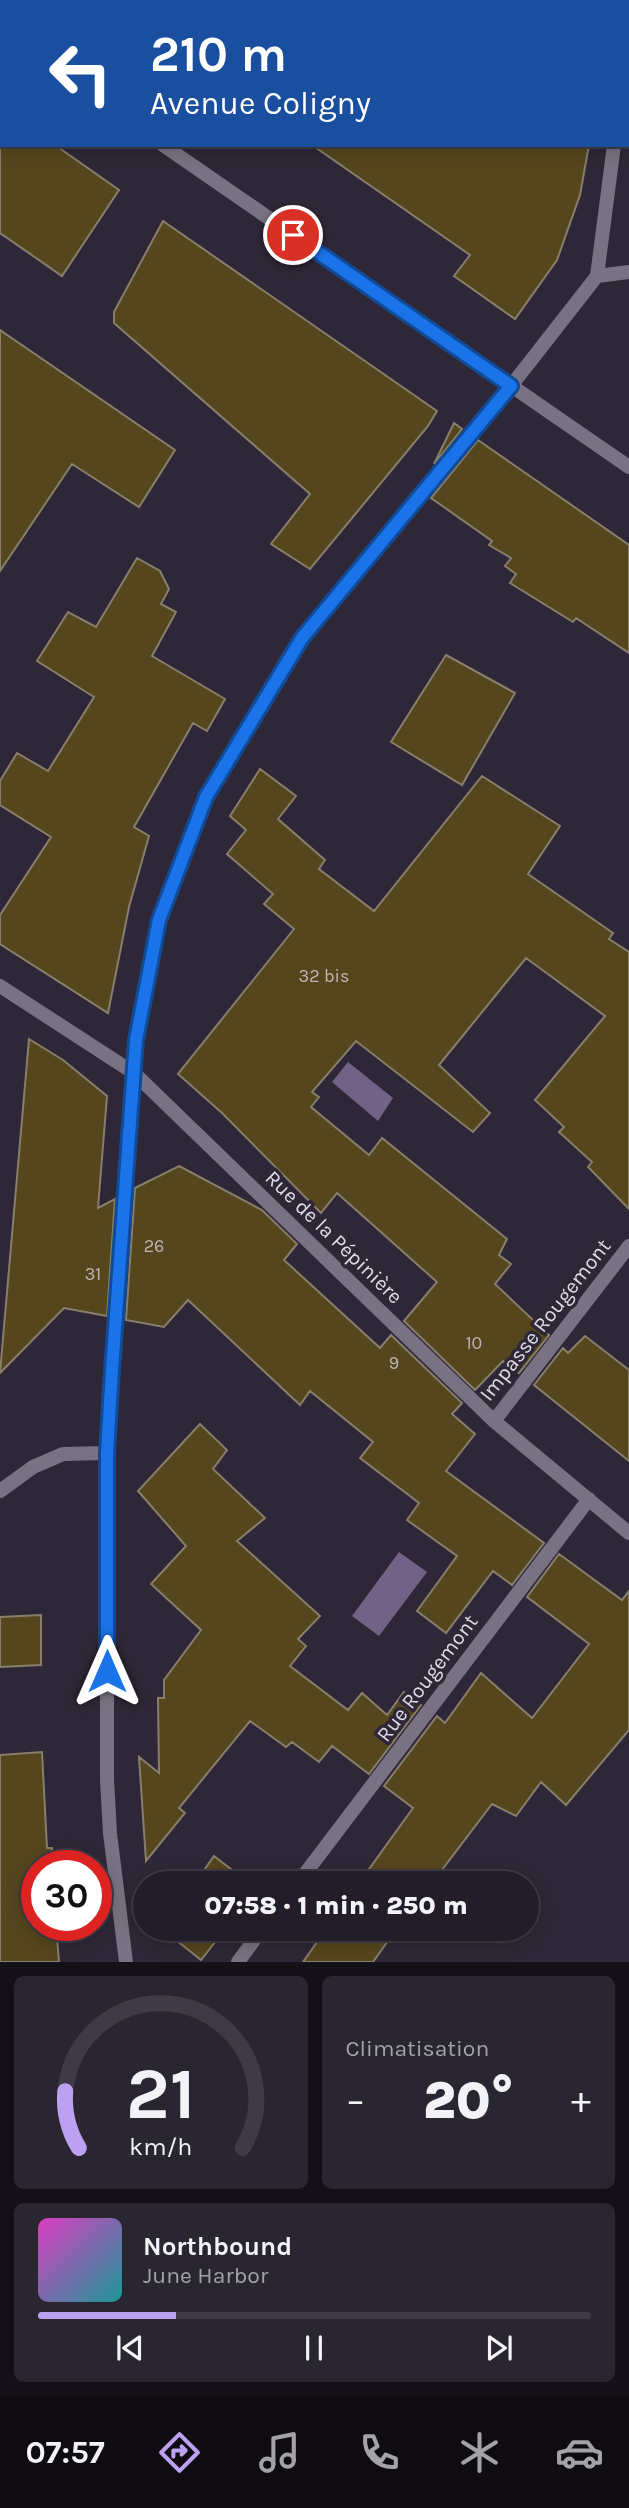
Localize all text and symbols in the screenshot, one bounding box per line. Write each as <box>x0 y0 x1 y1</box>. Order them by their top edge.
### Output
text: 210 m <box>150 26 287 83</box>
icon: left <box>35 28 126 119</box>
text: Avenue Coligny <box>150 85 371 122</box>
pin <box>263 205 323 265</box>
icon: arrive <box>274 216 312 254</box>
house number: 32 bis <box>299 965 349 987</box>
street label: Rue de la Pépinière <box>261 1165 407 1309</box>
street label: Impasse Rougemont <box>474 1234 616 1406</box>
house number: 26 <box>144 1235 164 1257</box>
house number: 31 <box>85 1263 101 1285</box>
house number: 10 <box>466 1332 482 1354</box>
house number: 9 <box>389 1352 399 1374</box>
street label: Rue Rougemont <box>371 1610 483 1746</box>
position arrow <box>70 1634 144 1708</box>
speed limit sign: 30 <box>21 1850 112 1941</box>
text: 07:58 · 1 min · 250 m <box>204 1890 468 1921</box>
text: Climatisation <box>346 2035 489 2062</box>
text: 21 <box>126 2052 196 2137</box>
text: 20° <box>423 2070 514 2131</box>
text: − <box>346 2078 365 2123</box>
text: + <box>571 2078 591 2123</box>
text: km/h <box>129 2132 192 2161</box>
text: Northbound <box>143 2231 292 2262</box>
text: June Harbor <box>143 2262 268 2289</box>
icon: previous <box>111 2329 149 2367</box>
icon: pause <box>295 2329 333 2367</box>
icon: next <box>480 2329 518 2367</box>
icon: directions <box>155 2428 204 2477</box>
icon: music <box>255 2428 304 2477</box>
icon: phone <box>355 2428 404 2477</box>
icon: climate <box>455 2428 504 2477</box>
icon: car <box>555 2428 604 2477</box>
text: 07:57 <box>25 2434 105 2471</box>

